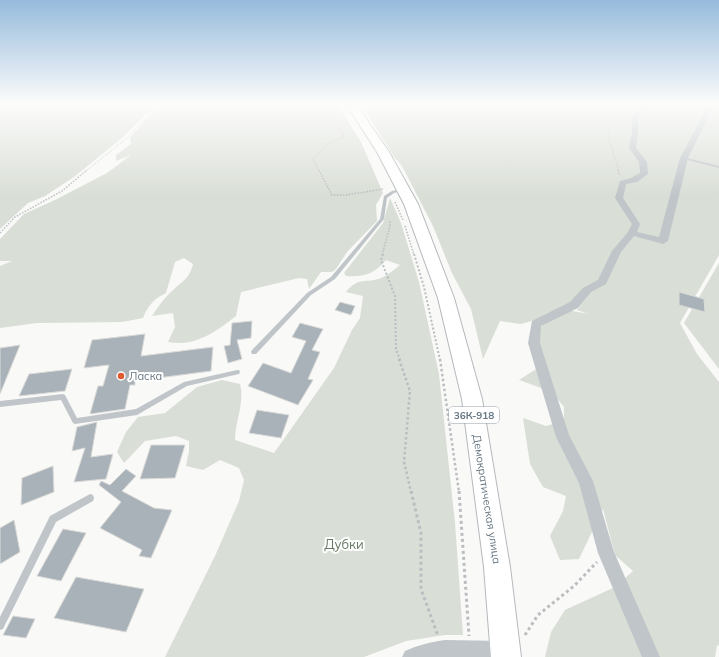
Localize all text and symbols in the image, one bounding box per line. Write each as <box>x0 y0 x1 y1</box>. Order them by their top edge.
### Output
place label: Ласка <box>129 369 162 383</box>
marker: Ласка <box>116 371 126 381</box>
road number: 36К-918 <box>449 407 499 423</box>
street label: Демократическая улица <box>470 433 504 565</box>
park label: Дубки <box>324 536 364 552</box>

